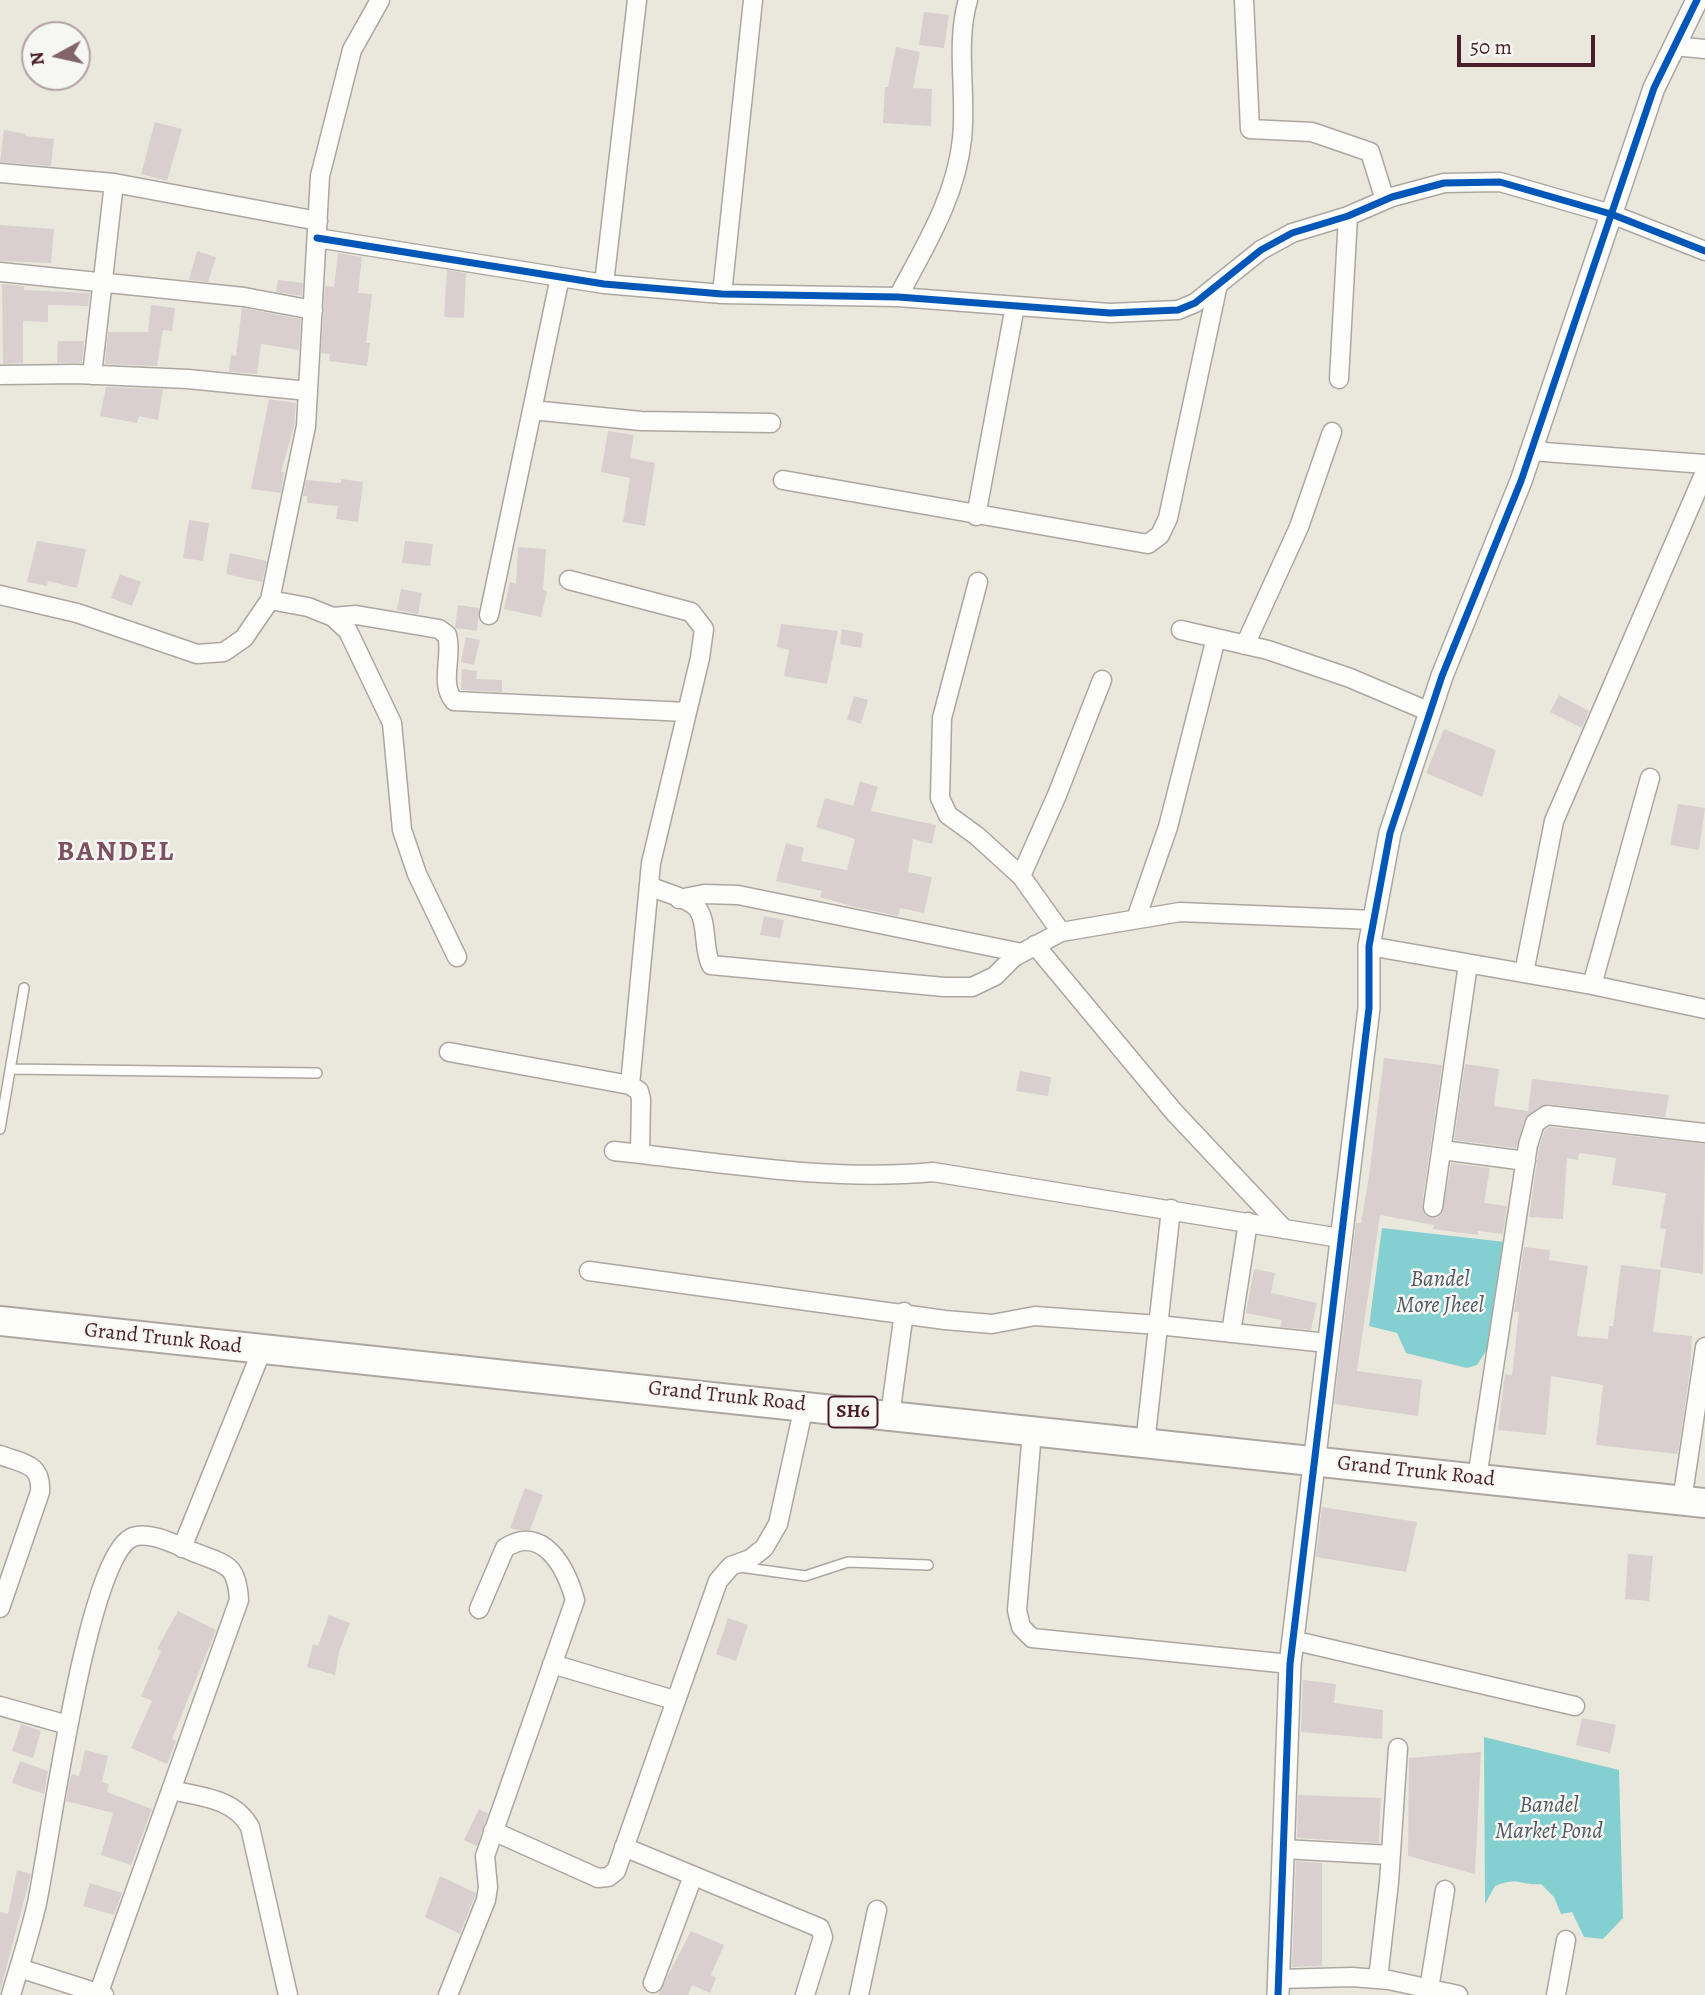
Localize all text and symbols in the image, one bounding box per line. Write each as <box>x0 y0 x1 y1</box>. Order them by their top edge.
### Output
north arrow <box>21 21 91 91</box>
scale bar <box>1460 21 1598 65</box>
text: 50 m <box>1470 33 1512 61</box>
text: N <box>23 50 51 67</box>
district label: BANDEL <box>58 836 174 870</box>
water label: Bandel More Jheel <box>1396 1266 1484 1320</box>
street label: Grand Trunk Road <box>83 1318 243 1360</box>
street label: Grand Trunk Road <box>647 1376 807 1418</box>
road number: SH6 <box>828 1396 878 1428</box>
street label: Grand Trunk Road <box>1336 1451 1496 1493</box>
water label: Bandel Market Pond <box>1495 1792 1603 1846</box>

